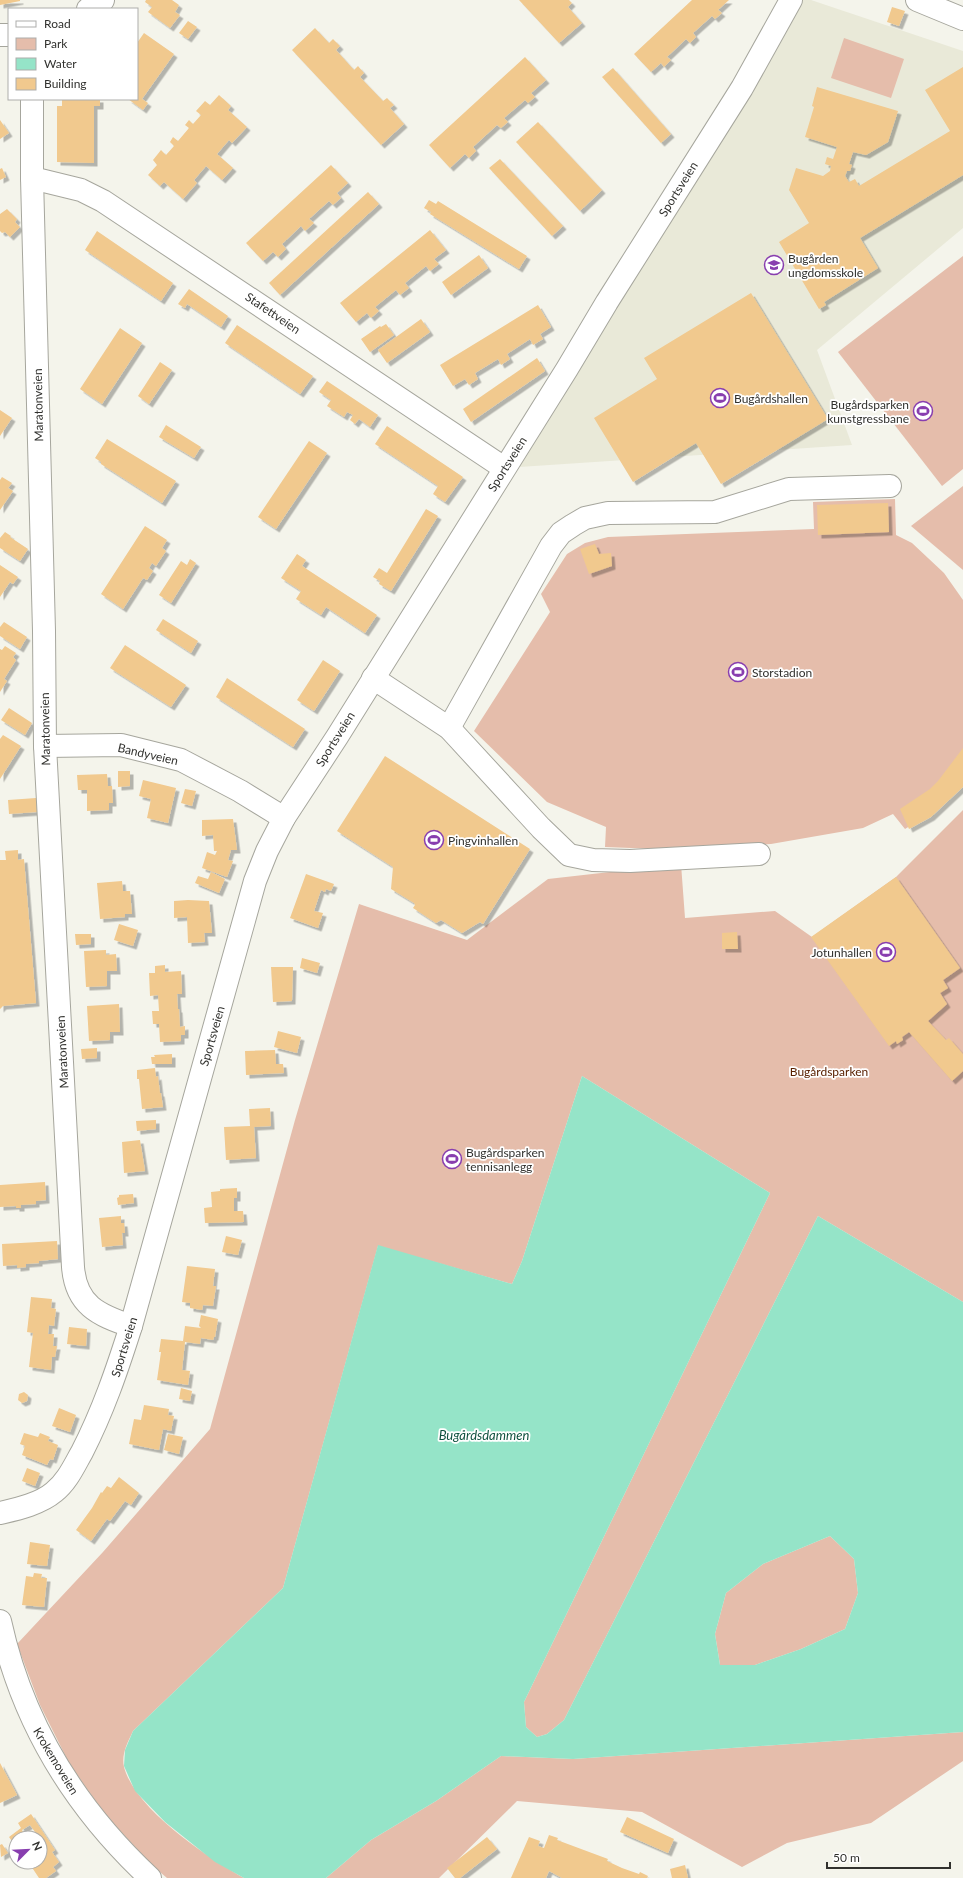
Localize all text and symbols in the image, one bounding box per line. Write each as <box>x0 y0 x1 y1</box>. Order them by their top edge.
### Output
legend <box>8 8 138 100</box>
text: Road <box>44 16 71 31</box>
text: Park <box>44 36 68 51</box>
text: Water <box>44 56 77 71</box>
text: Building <box>44 76 87 91</box>
street label: Sportsveien <box>655 159 701 219</box>
place label: Bugården ungdomsskole <box>788 251 863 280</box>
school or university icon: Bugården ungdomsskole <box>763 254 785 276</box>
street label: Stafettveien <box>243 289 303 337</box>
street label: Maratonveien <box>30 368 46 442</box>
sports icon: Bugårdshallen <box>709 387 731 409</box>
place label: Bugårdshallen <box>734 391 808 406</box>
place label: Bugårdsparken kunstgressbane <box>827 397 909 426</box>
sports icon: Bugårdsparken kunstgressbane <box>912 400 934 422</box>
street label: Sportsveien <box>484 434 530 494</box>
sports icon: Storstadion <box>727 661 749 683</box>
place label: Storstadion <box>752 665 812 680</box>
street label: Maratonveien <box>37 692 53 766</box>
street label: Sportsveien <box>312 709 358 769</box>
street label: Bandyveien <box>116 740 180 768</box>
sports icon: Pingvinhallen <box>423 829 445 851</box>
place label: Pingvinhallen <box>448 833 518 848</box>
sports icon: Jotunhallen <box>875 941 897 963</box>
place label: Jotunhallen <box>811 945 872 960</box>
street label: Sportsveien <box>196 1004 228 1068</box>
street label: Maratonveien <box>53 1015 71 1089</box>
park label: Bugårdsparken <box>790 1064 868 1079</box>
place label: Bugårdsparken tennisanlegg <box>466 1145 544 1174</box>
sports icon: Bugårdsparken tennisanlegg <box>441 1148 463 1170</box>
street label: Sportsveien <box>108 1315 140 1379</box>
water label: Bugårdsdammen <box>439 1427 529 1443</box>
street label: Krokemoveien <box>30 1725 82 1797</box>
north arrow <box>8 1830 48 1870</box>
text: N <box>30 1839 45 1852</box>
scale bar <box>827 1844 950 1870</box>
text: 50 m <box>833 1850 860 1865</box>

